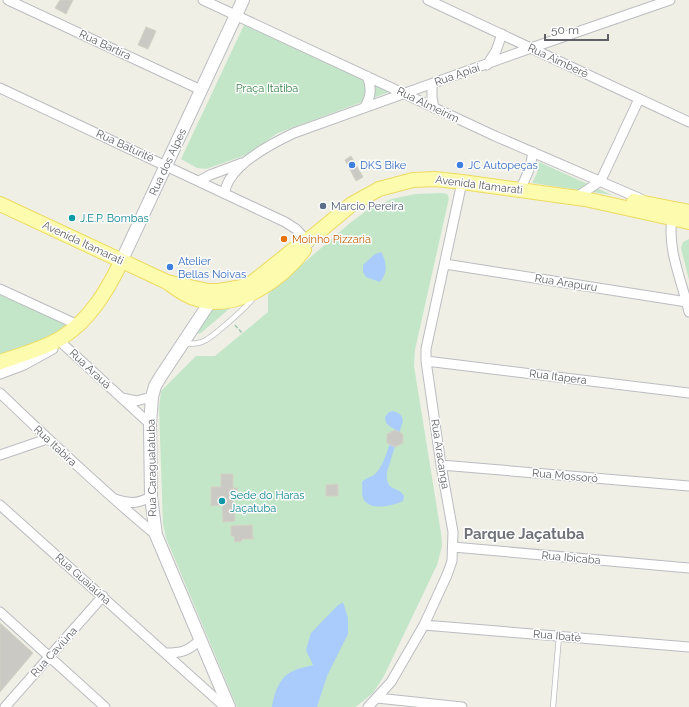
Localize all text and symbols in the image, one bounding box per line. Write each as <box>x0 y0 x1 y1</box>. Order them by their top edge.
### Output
scale bar <box>545 16 608 42</box>
text: 50 m <box>551 23 579 37</box>
street label: Rua Bartira <box>77 27 133 63</box>
street label: Rua Aimberê <box>526 41 591 81</box>
street label: Rua Apiaí <box>433 61 482 89</box>
park label: Praça Itatiba <box>236 82 298 95</box>
street label: Rua Almeirim <box>395 84 461 126</box>
street label: Rua dos Alpes <box>147 126 189 198</box>
street label: Rua Baturité <box>94 127 156 165</box>
place label: DKS Bike <box>360 159 407 172</box>
place label: JC Autopeças <box>468 159 538 172</box>
marker: DKS Bike <box>347 160 357 170</box>
marker: JC Autopeças <box>455 160 465 170</box>
street label: Avenida Itamarati <box>435 173 523 197</box>
place label: Marcio Pereira <box>331 200 404 213</box>
marker: Marcio Pereira <box>318 201 328 211</box>
place label: J.E.P. Bombas <box>80 212 149 225</box>
marker: J.E.P. Bombas <box>67 213 77 223</box>
street label: Avenida Itamarati <box>40 219 126 267</box>
place label: Moinho Pizzaria <box>292 233 371 246</box>
marker: Moinho Pizzaria <box>279 234 289 244</box>
place label: Atelier Bellas Noivas <box>178 255 246 281</box>
marker: Atelier Bellas Noivas <box>165 262 175 272</box>
street label: Rua Arapuru <box>534 272 598 294</box>
street label: Rua Arauá <box>67 347 113 391</box>
street label: Rua Itapera <box>528 367 588 387</box>
street label: Rua Aracanga <box>428 418 452 490</box>
street label: Rua Caraguatatuba <box>145 419 159 517</box>
street label: Rua Itabira <box>31 423 79 469</box>
street label: Rua Mossoró <box>532 467 599 485</box>
place label: Sede do Haras Jaçatuba <box>230 489 305 515</box>
marker: Sede do Haras Jaçatuba <box>217 496 227 506</box>
district label: Parque Jaçatuba <box>464 525 585 543</box>
street label: Rua Ibicaba <box>541 549 601 567</box>
street label: Rua Guaiaúna <box>53 551 113 607</box>
street label: Rua Caviúna <box>28 624 80 680</box>
street label: Rua Ibaté <box>533 627 582 645</box>

